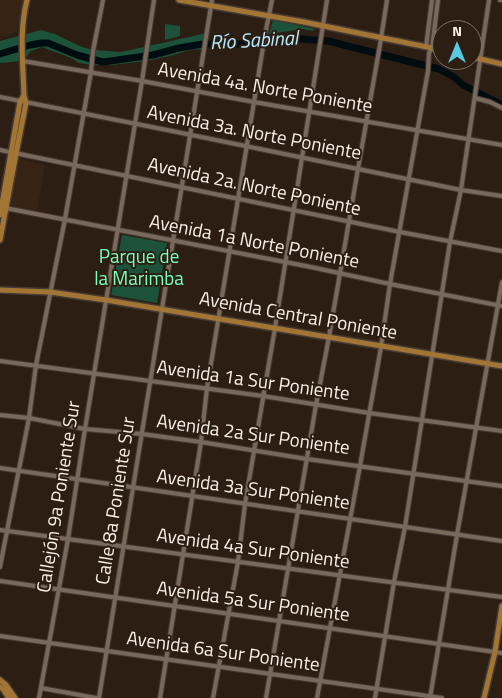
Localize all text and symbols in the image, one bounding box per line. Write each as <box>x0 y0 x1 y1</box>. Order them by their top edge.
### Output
north arrow <box>432 20 482 70</box>
text: N <box>452 20 462 41</box>
water label: Río Sabinal <box>209 28 299 56</box>
street label: Avenida 4a. Norte Poniente <box>156 59 374 119</box>
street label: Avenida 3a. Norte Poniente <box>145 102 363 166</box>
street label: Avenida 2a. Norte Poniente <box>145 154 363 222</box>
street label: Avenida 1a Norte Poniente <box>147 211 361 275</box>
park label: Parque de la Marimba <box>94 247 184 291</box>
street label: Avenida Central Poniente <box>197 288 399 346</box>
street label: Avenida 1a Sur Poniente <box>155 357 351 407</box>
street label: Callejón 9a Poniente Sur <box>34 399 86 595</box>
street label: Avenida 2a Sur Poniente <box>155 411 351 461</box>
street label: Calle 8a Poniente Sur <box>92 416 142 586</box>
street label: Avenida 3a Sur Poniente <box>155 466 351 516</box>
street label: Avenida 4a Sur Poniente <box>155 525 351 575</box>
street label: Avenida 5a Sur Poniente <box>155 578 351 628</box>
street label: Avenida 6a Sur Poniente <box>125 628 321 678</box>

